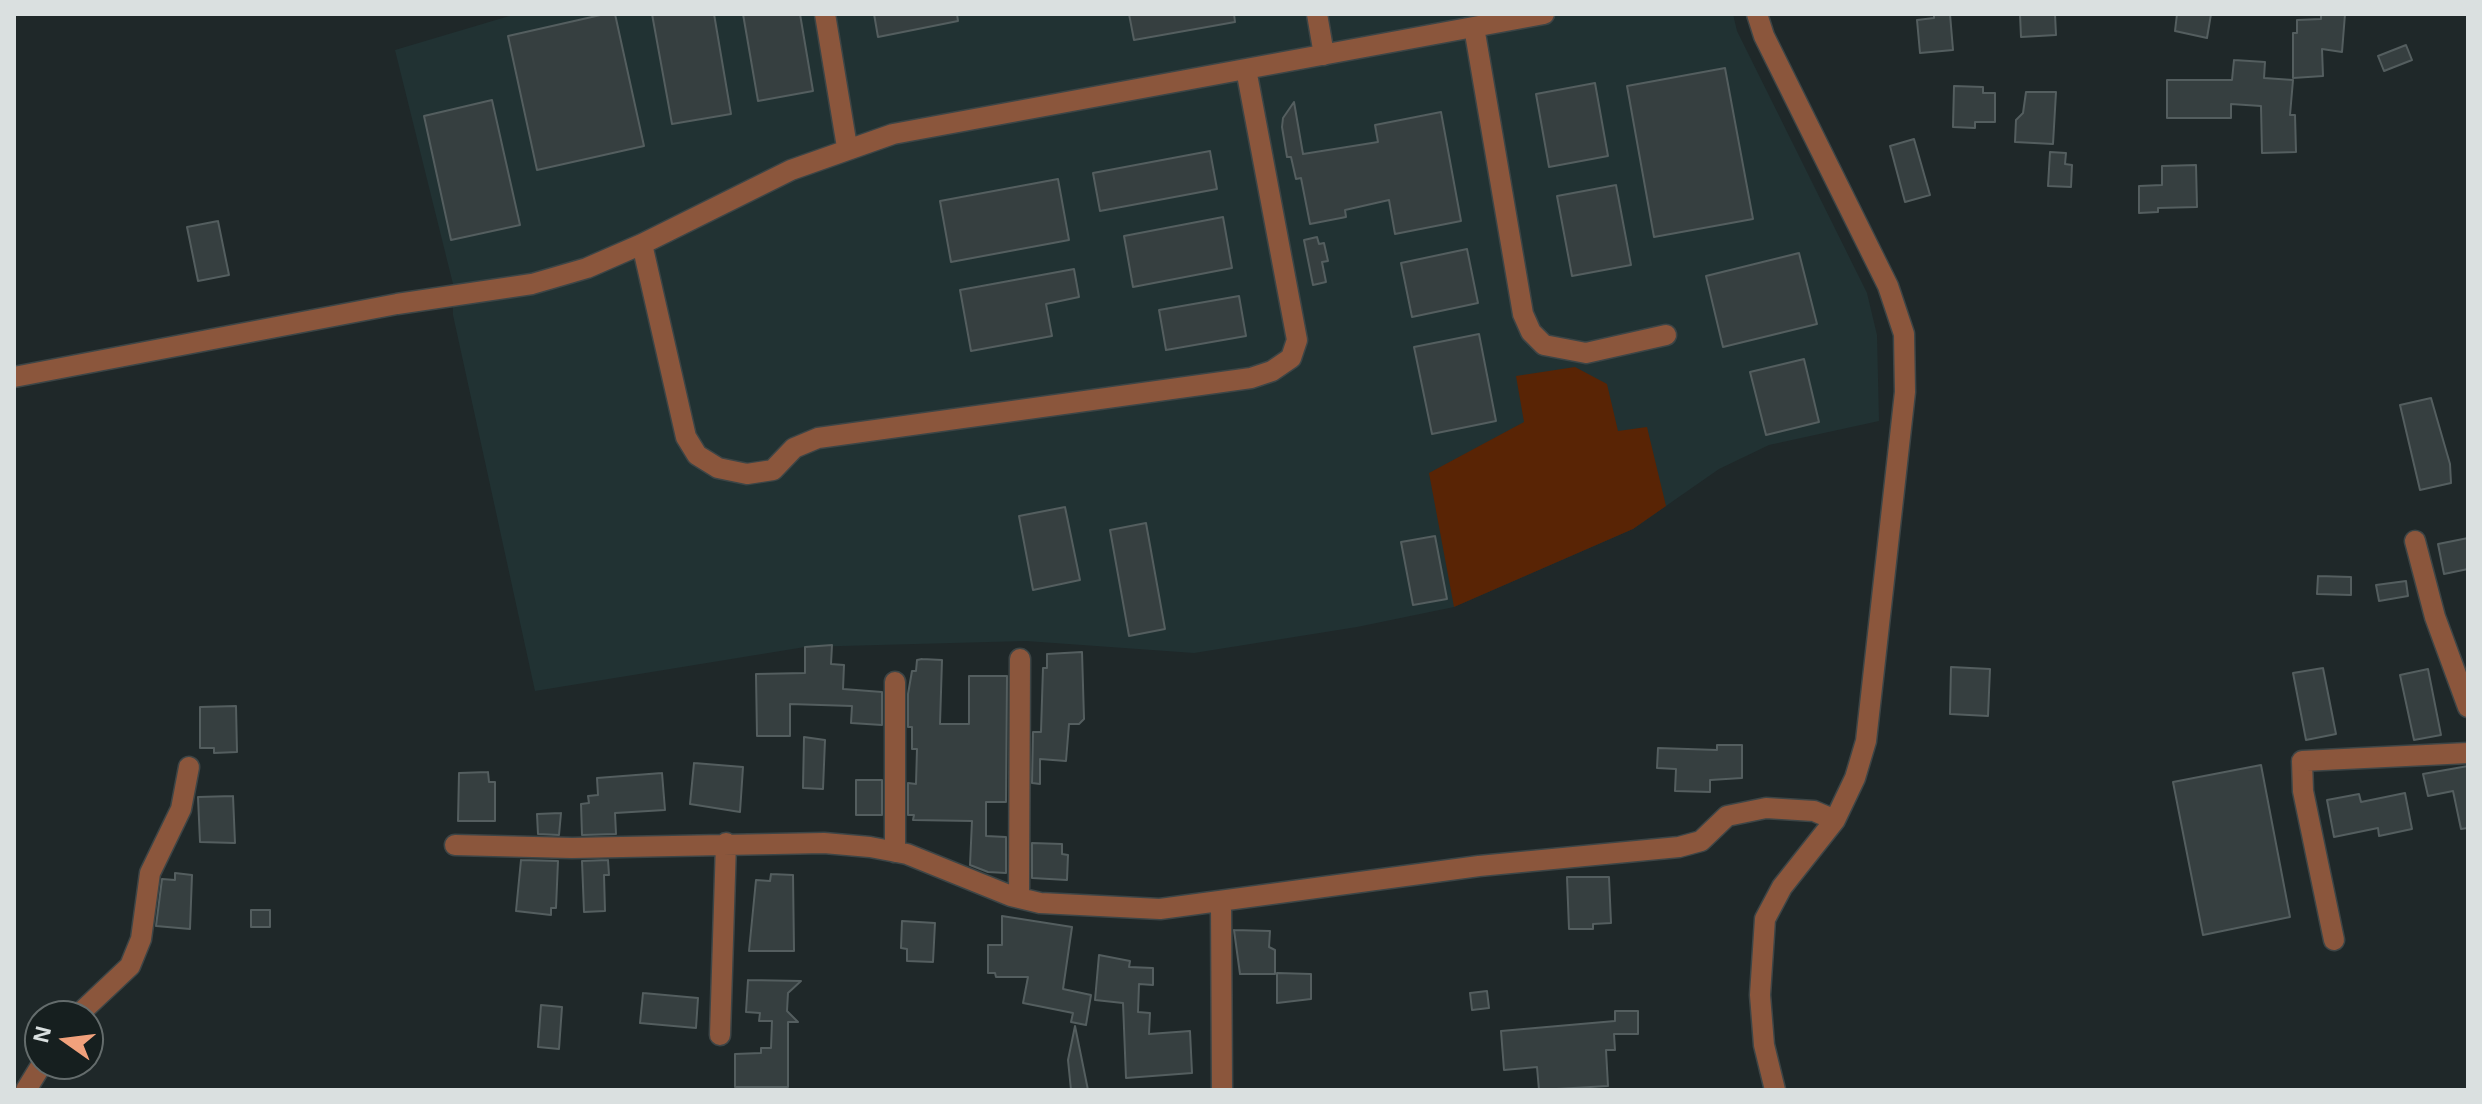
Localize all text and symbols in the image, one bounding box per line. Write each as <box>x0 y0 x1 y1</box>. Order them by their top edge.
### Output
north arrow <box>24 1000 104 1080</box>
text: N <box>28 1024 56 1045</box>

